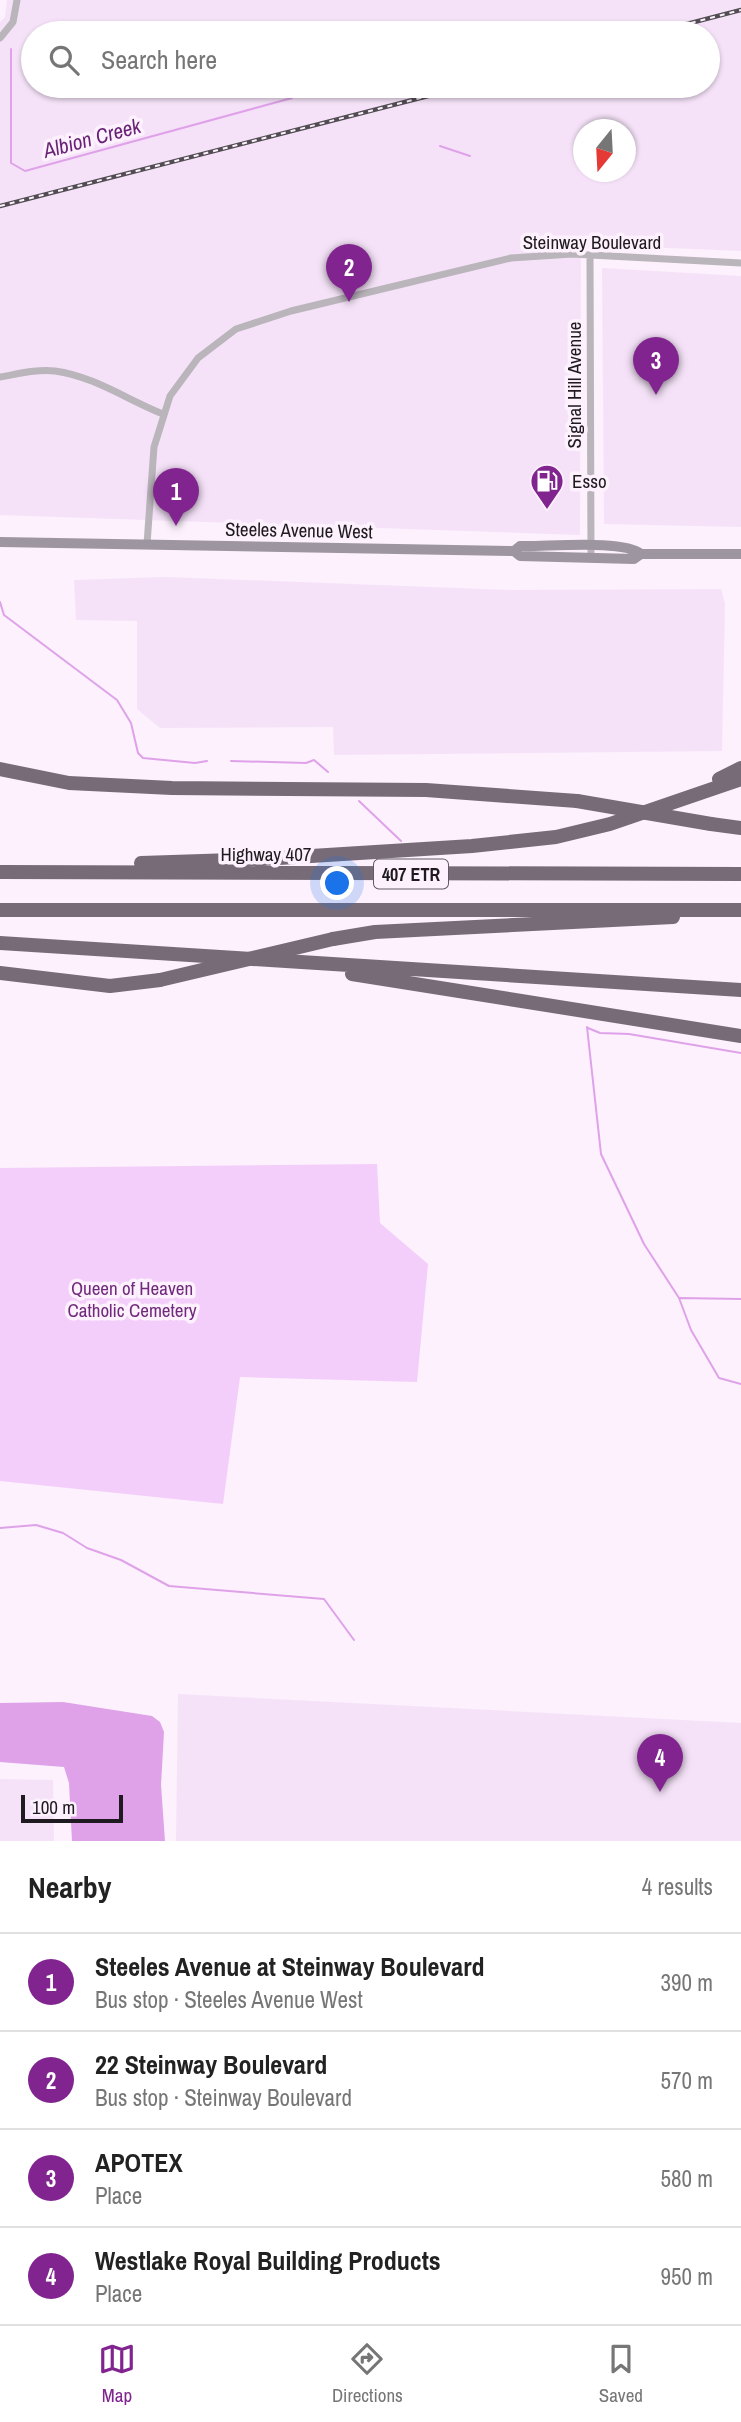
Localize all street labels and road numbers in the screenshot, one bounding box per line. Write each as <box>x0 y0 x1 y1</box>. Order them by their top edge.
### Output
street label: Steinway Boulevard <box>523 229 661 255</box>
street label: Signal Hill Avenue <box>561 321 587 449</box>
street label: Steeles Avenue West <box>225 516 374 544</box>
street label: Highway 407 <box>221 841 312 867</box>
road number: 407 ETR <box>374 860 448 888</box>

